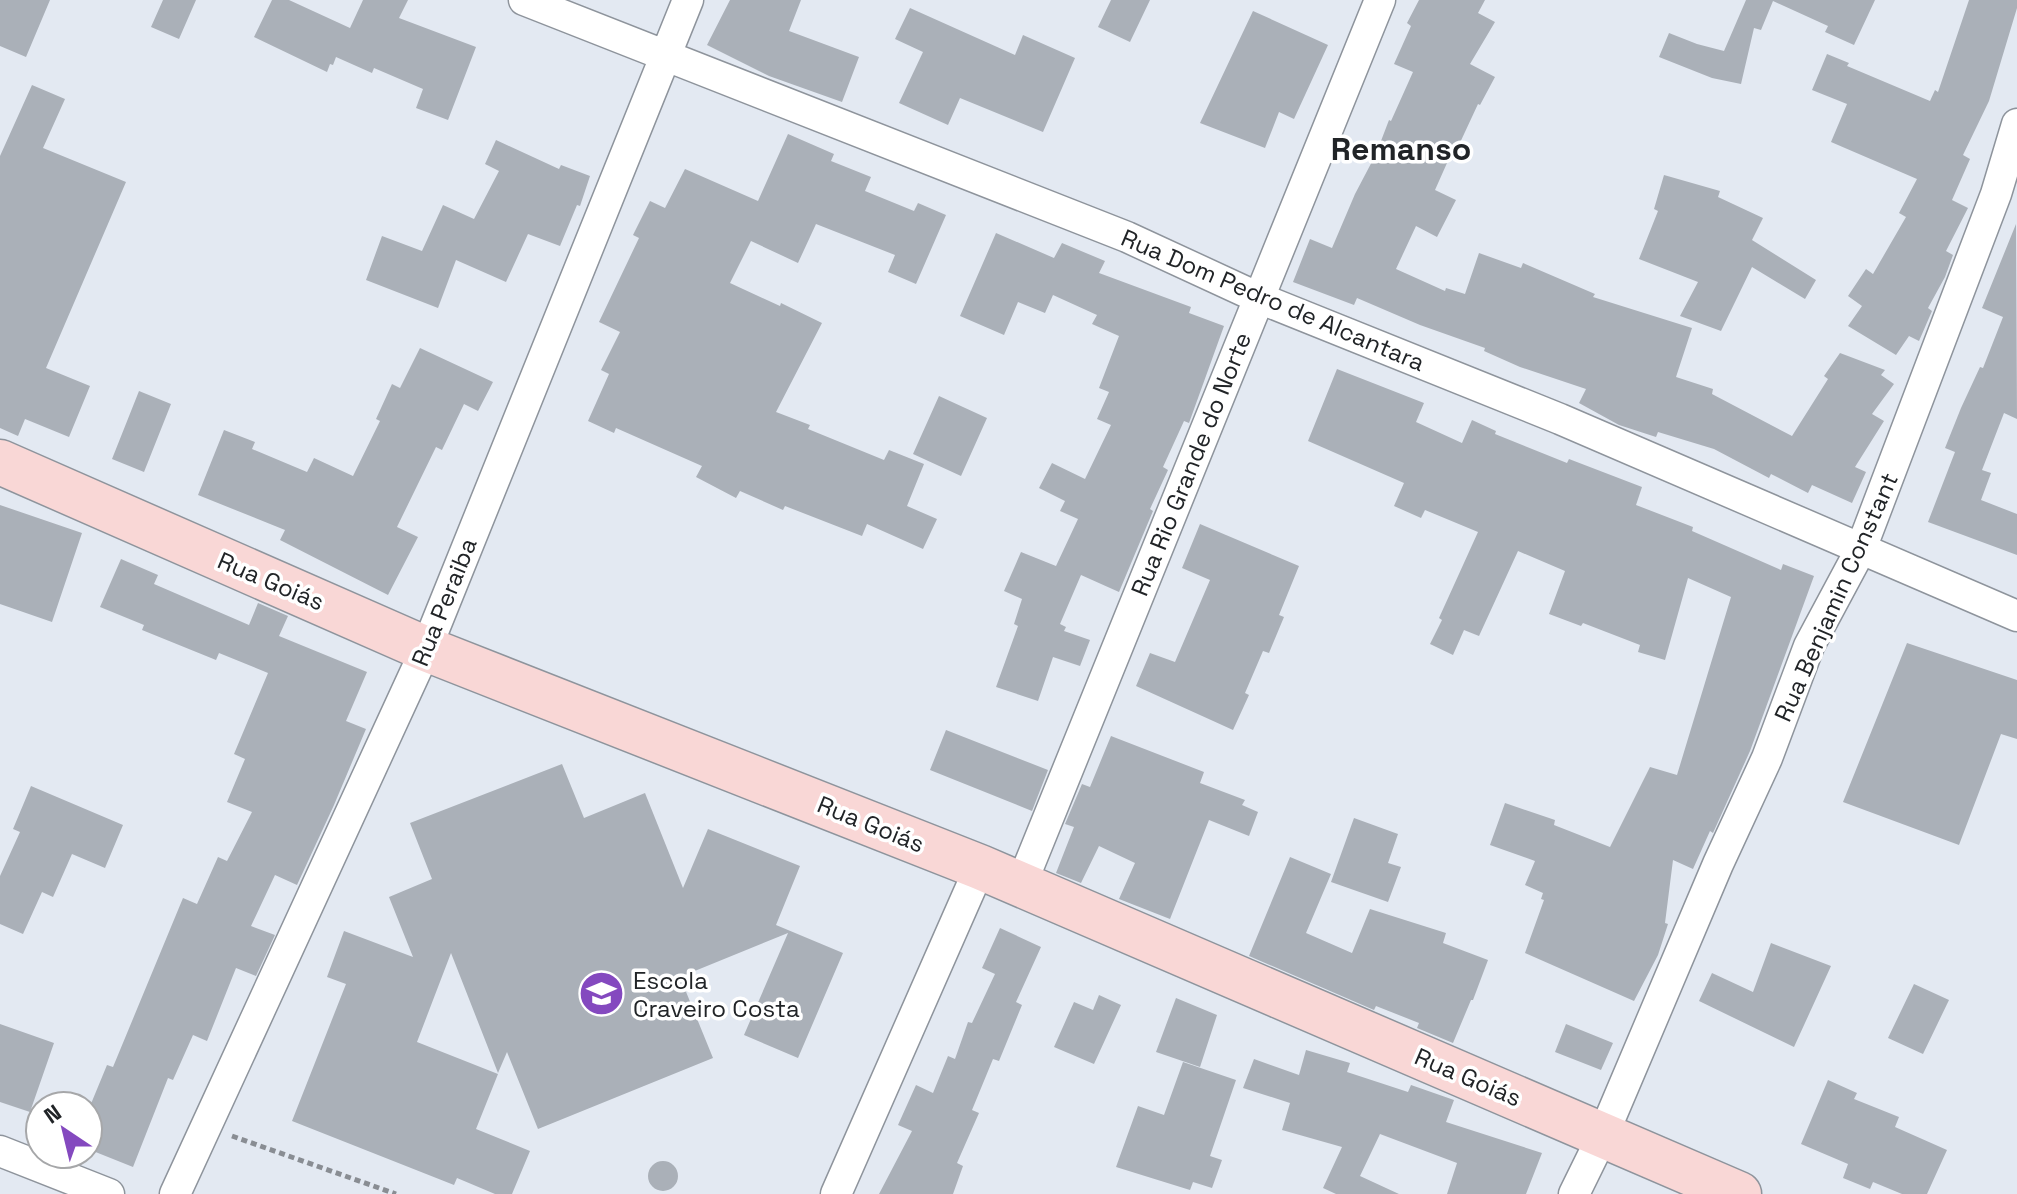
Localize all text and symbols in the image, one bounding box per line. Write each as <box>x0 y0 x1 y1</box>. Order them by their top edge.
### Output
district label: Remanso <box>1331 129 1471 169</box>
street label: Rua Dom Pedro de Alcantara <box>1116 222 1430 378</box>
street label: Rua Rio Grande do Norte <box>1124 328 1258 600</box>
street label: Rua Benjamin Constant <box>1767 468 1905 726</box>
street label: Rua Peraiba <box>404 533 484 671</box>
street label: Rua Goiás <box>213 545 329 617</box>
street label: Rua Goiás <box>813 789 929 859</box>
place label: Escola Craveiro Costa <box>633 965 800 1024</box>
school or university icon: Escola Craveiro Costa <box>578 970 626 1018</box>
street label: Rua Goiás <box>1410 1041 1526 1113</box>
north arrow <box>24 1090 104 1170</box>
text: N <box>38 1098 67 1129</box>

